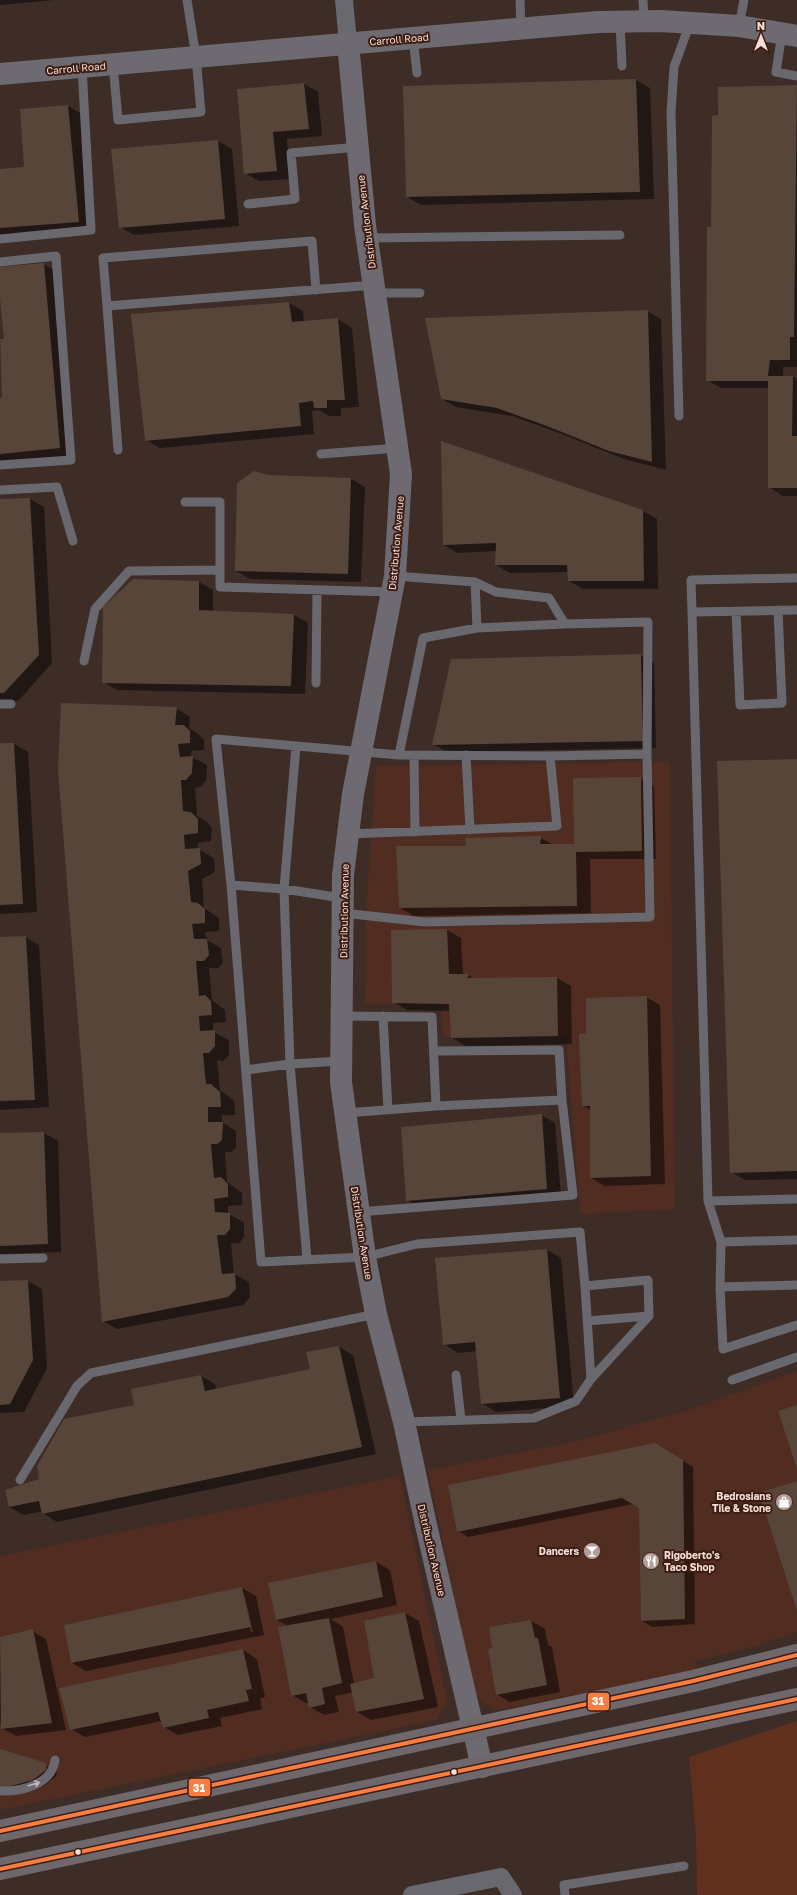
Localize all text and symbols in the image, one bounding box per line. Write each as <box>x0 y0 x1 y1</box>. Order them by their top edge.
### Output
north arrow <box>741 16 781 56</box>
text: N <box>757 19 765 32</box>
street label: Carroll Road <box>369 30 429 48</box>
street label: Carroll Road <box>46 59 106 77</box>
street label: Distribution Avenue <box>354 174 378 270</box>
street label: Distribution Avenue <box>386 495 406 591</box>
street label: Distribution Avenue <box>337 864 351 958</box>
street label: Distribution Avenue <box>349 1185 375 1281</box>
place label: Bedrosians Tile & Stone <box>712 1490 771 1514</box>
shop icon: Bedrosians Tile & Stone <box>774 1492 794 1512</box>
street label: Distribution Avenue <box>416 1503 449 1598</box>
bar icon: Dancers <box>582 1541 602 1561</box>
place label: Dancers <box>539 1545 579 1557</box>
place label: Rigoberto's Taco Shop <box>664 1549 720 1573</box>
restaurant icon: Rigoberto's Taco Shop <box>641 1551 661 1571</box>
line badge: 31 <box>587 1692 610 1711</box>
text: 31 <box>592 1694 605 1707</box>
unlabelled marker <box>449 1767 459 1777</box>
line badge: 31 <box>188 1778 211 1797</box>
one-way arrow <box>28 1780 41 1787</box>
text: 31 <box>193 1781 206 1794</box>
unlabelled marker <box>73 1847 83 1857</box>

